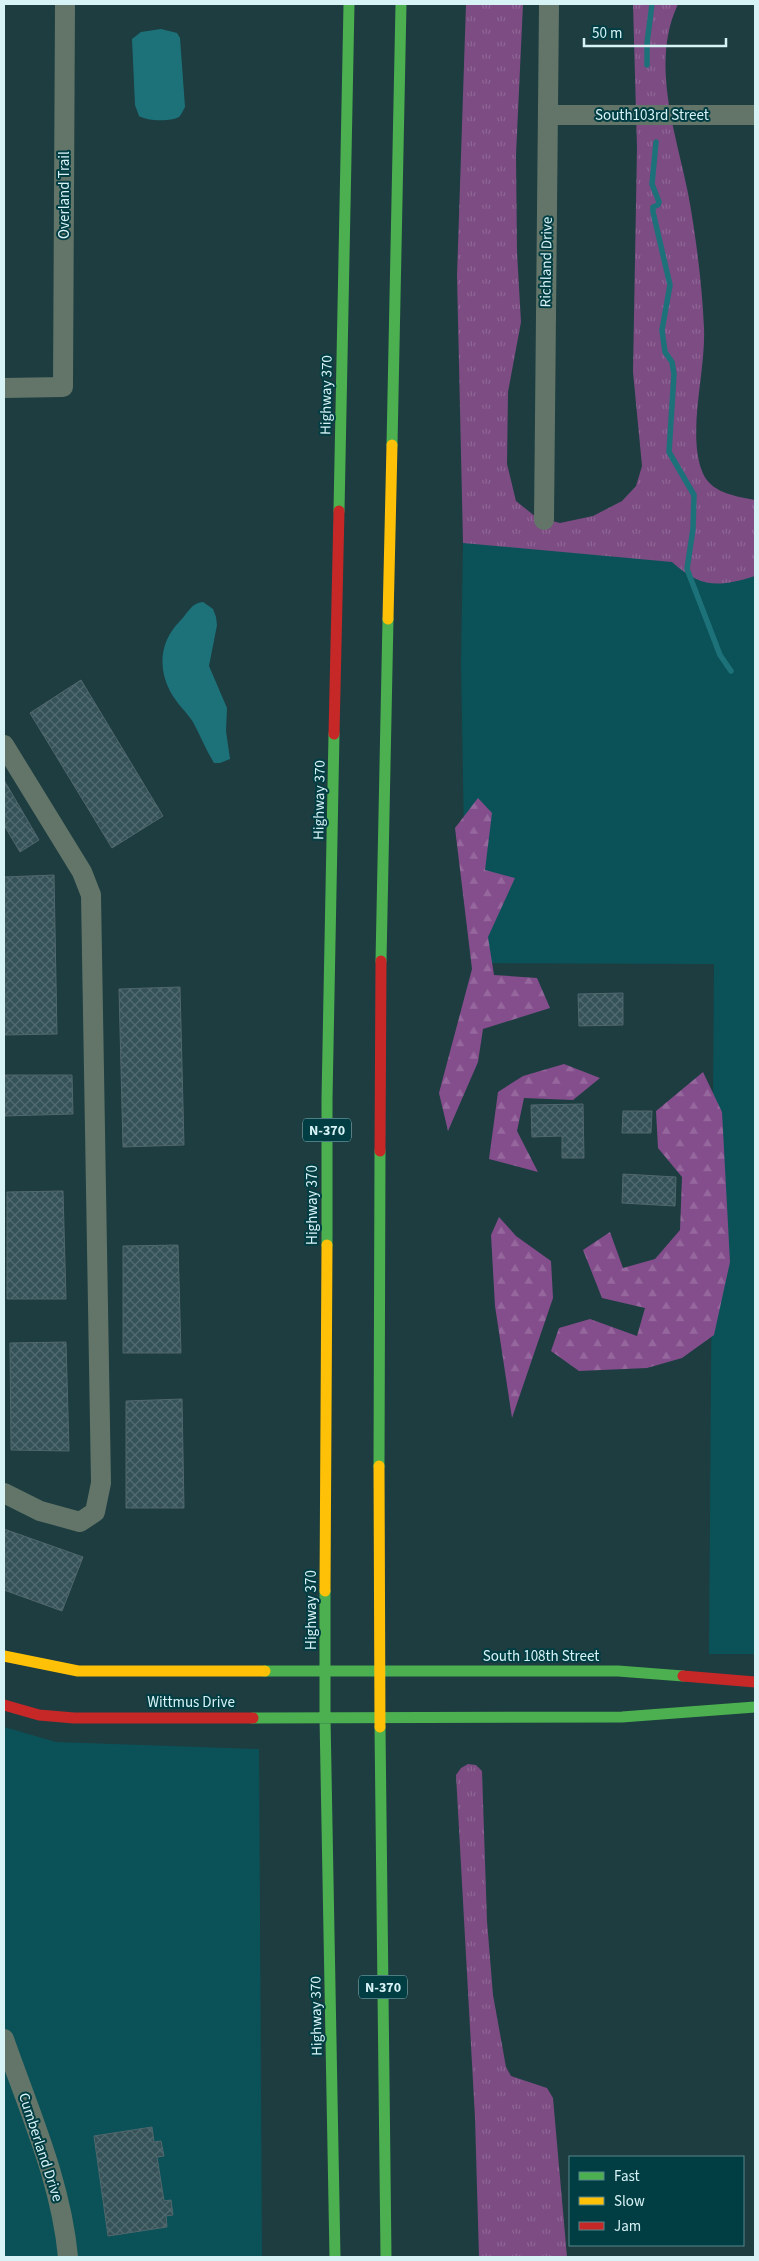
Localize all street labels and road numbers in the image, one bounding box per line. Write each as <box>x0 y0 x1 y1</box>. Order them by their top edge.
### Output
street label: South103rd Street <box>595 105 709 126</box>
street label: Overland Trail <box>54 151 75 239</box>
street label: Richland Drive <box>535 217 558 308</box>
street label: Highway 370 <box>315 355 338 435</box>
street label: Highway 370 <box>308 760 331 840</box>
road number: N-370 <box>303 1118 351 1142</box>
street label: Highway 370 <box>302 1165 323 1245</box>
street label: Highway 370 <box>301 1570 322 1650</box>
street label: South 108th Street <box>483 1646 599 1667</box>
street label: Wittmus Drive <box>147 1692 235 1713</box>
road number: N-370 <box>359 1975 407 1998</box>
street label: Highway 370 <box>305 1976 328 2056</box>
street label: Cumberland Drive <box>13 2090 68 2204</box>

